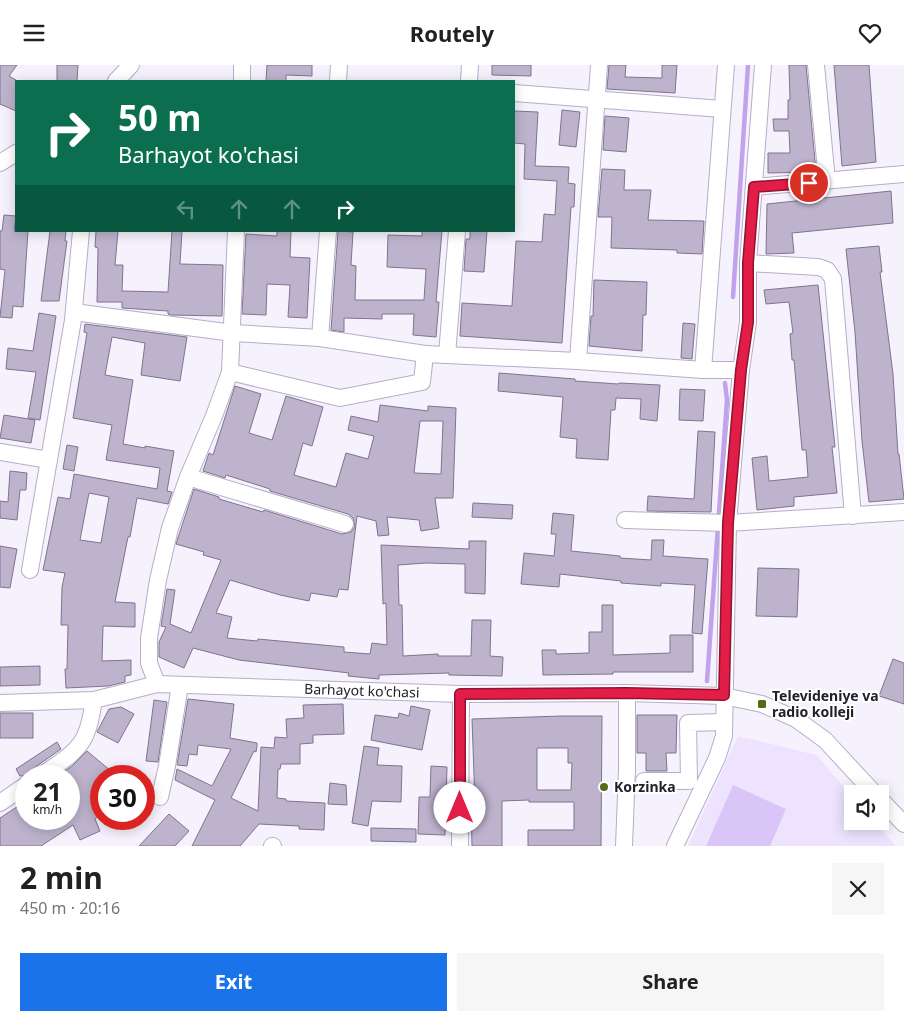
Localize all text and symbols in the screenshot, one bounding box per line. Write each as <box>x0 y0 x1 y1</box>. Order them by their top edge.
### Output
text: Routely <box>410 18 494 48</box>
icon: menu <box>20 19 48 47</box>
icon: heart <box>856 19 884 47</box>
text: 50 m <box>118 94 201 141</box>
icon: right <box>35 100 100 165</box>
text: Barhayot ko'chasi <box>118 139 299 169</box>
pin <box>788 162 830 204</box>
icon: arrive <box>795 169 823 197</box>
icon: left <box>172 195 200 223</box>
icon: ahead <box>225 195 253 223</box>
icon: ahead <box>278 195 306 223</box>
icon: right <box>331 195 359 223</box>
street label: Barhayot ko'chasi <box>304 679 420 702</box>
place label: Televideniye va radio kolleji <box>772 686 879 721</box>
marker: Televideniye va radio kolleji <box>756 698 768 710</box>
speed limit sign: 30 <box>90 765 155 830</box>
text: 21 <box>33 774 62 808</box>
place label: Korzinka <box>614 777 676 796</box>
position arrow <box>433 781 485 833</box>
marker: Korzinka <box>598 781 610 793</box>
map controls <box>844 785 889 830</box>
button: sound <box>844 785 889 830</box>
text: km/h <box>33 801 62 818</box>
text: 2 min <box>20 857 103 898</box>
button: close <box>832 863 884 915</box>
text: 450 m · 20:16 <box>20 897 120 919</box>
button: Exit <box>20 953 447 1011</box>
button: Share <box>457 953 884 1011</box>

